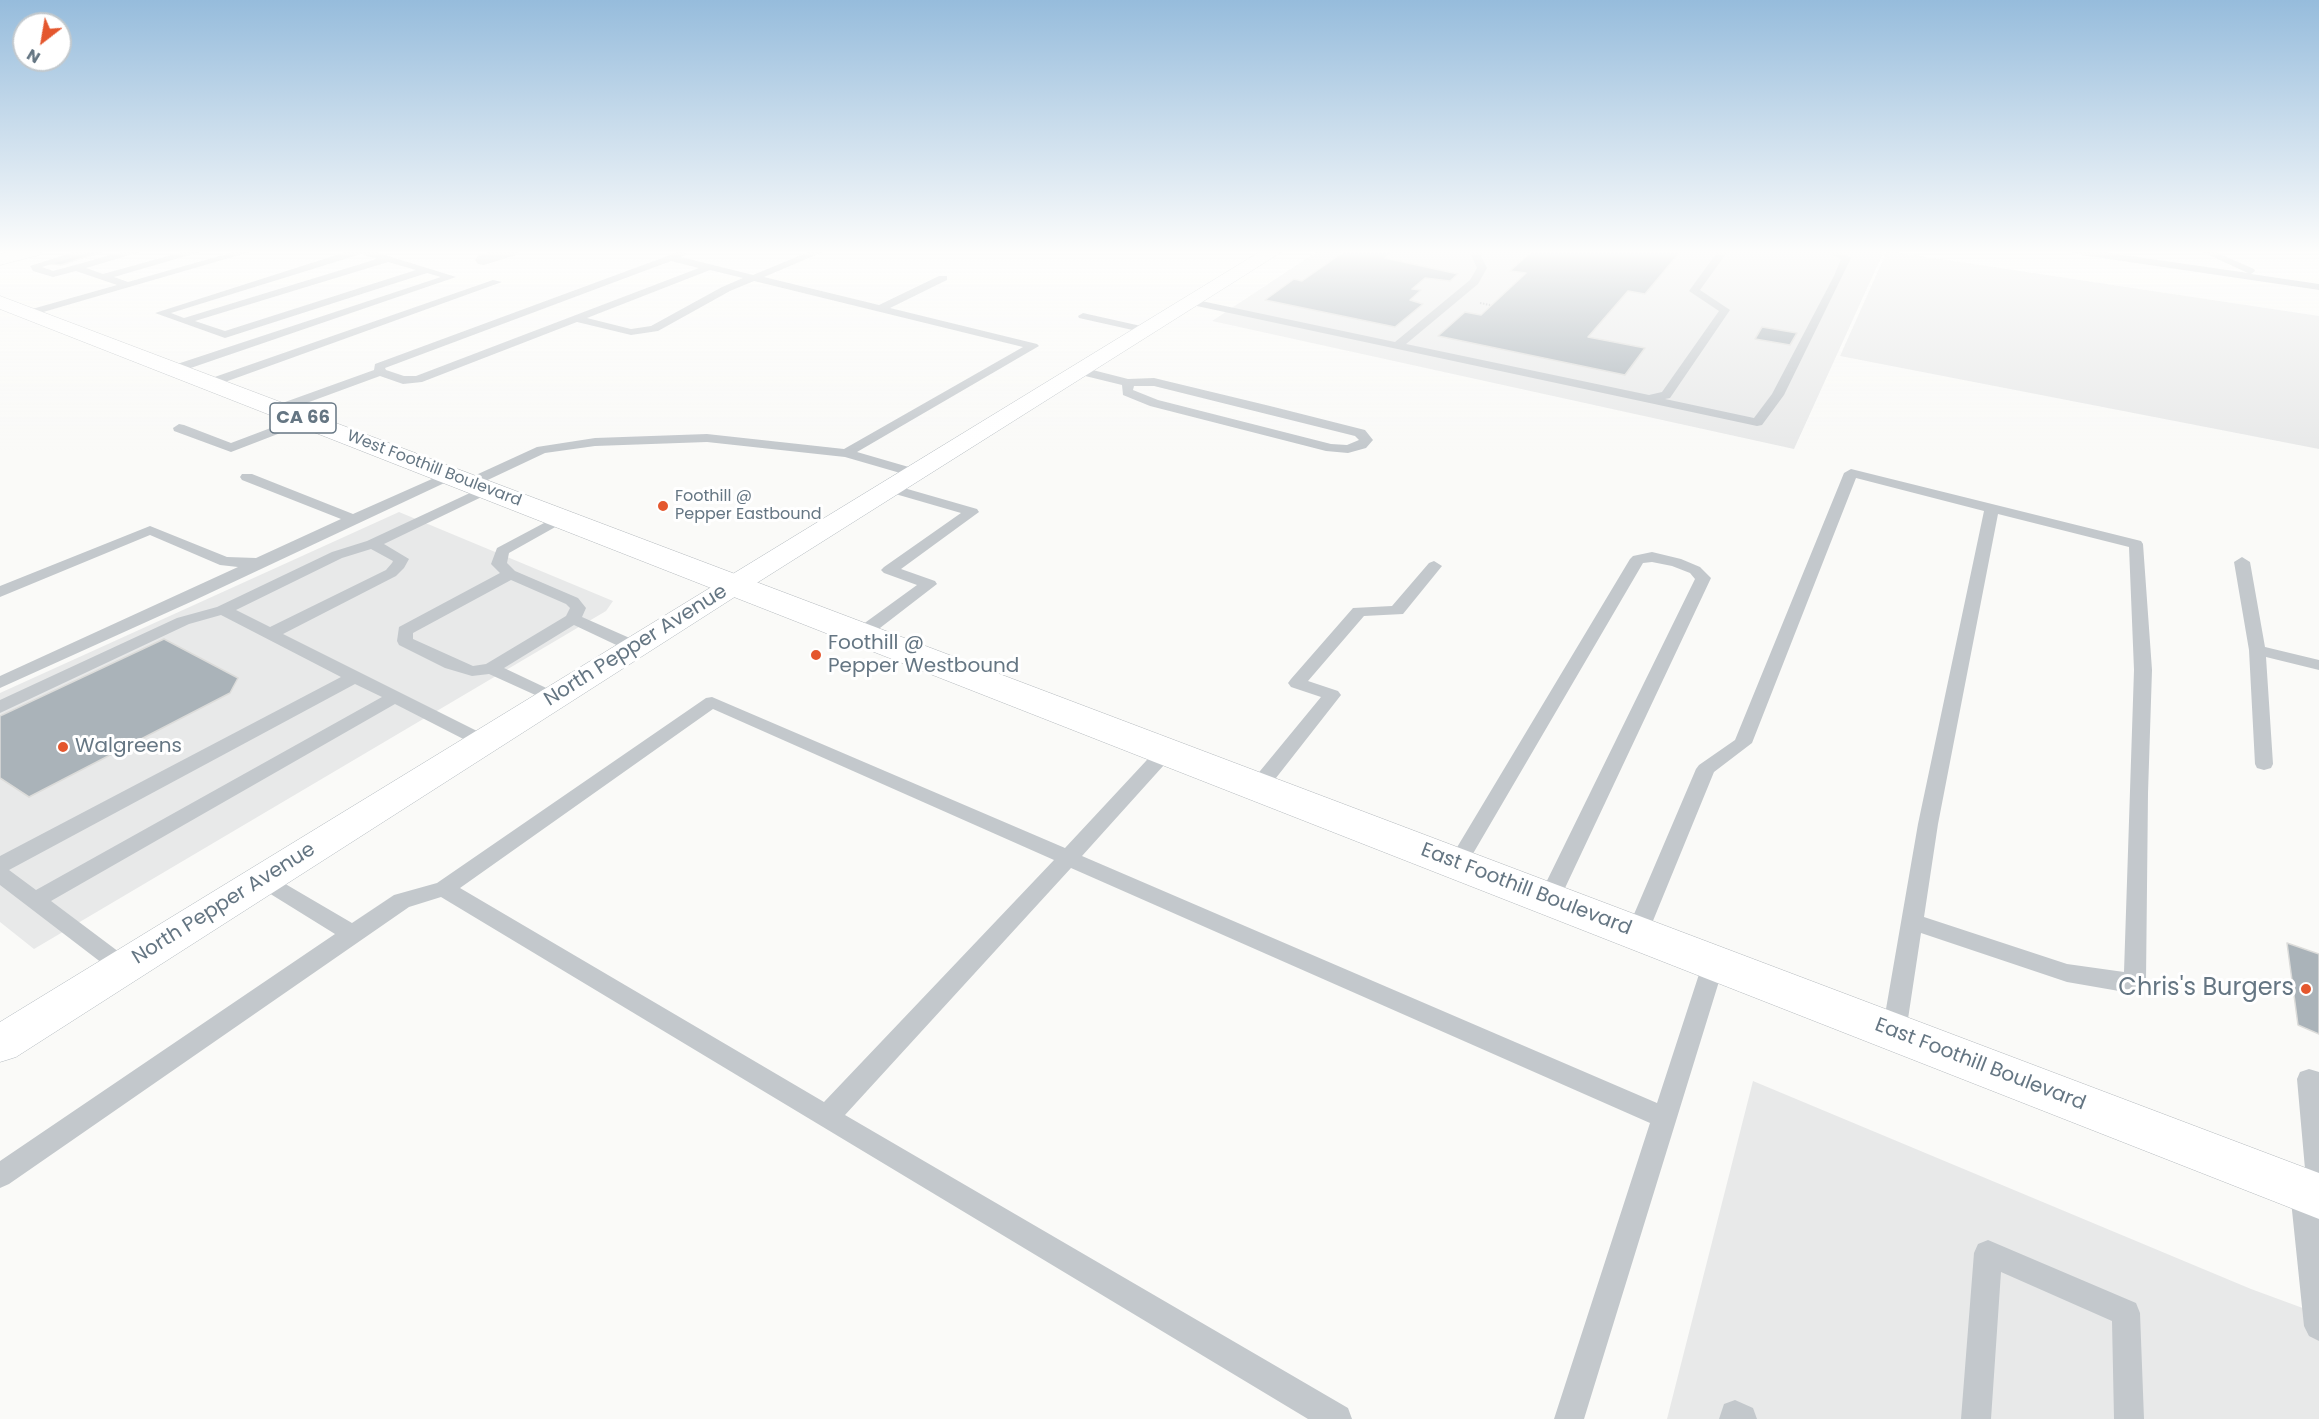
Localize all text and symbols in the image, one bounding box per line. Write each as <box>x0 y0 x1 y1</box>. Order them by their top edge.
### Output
north arrow <box>12 12 72 72</box>
text: N <box>22 43 45 69</box>
road number: CA 66 <box>270 403 336 433</box>
street label: West Foothill Boulevard <box>344 427 524 511</box>
place label: Foothill @ Pepper Eastbound <box>675 487 822 525</box>
marker: Foothill @ Pepper Eastbound <box>656 499 670 513</box>
street label: North Pepper Avenue <box>540 580 732 712</box>
place label: Foothill @ Pepper Westbound <box>828 632 1019 679</box>
marker: Foothill @ Pepper Westbound <box>809 648 823 662</box>
place label: Walgreens <box>75 735 182 759</box>
marker: Walgreens <box>56 740 70 754</box>
street label: North Pepper Avenue <box>128 838 320 970</box>
street label: East Foothill Boulevard <box>1417 839 1635 941</box>
place label: Chris's Burgers <box>2118 975 2294 1003</box>
marker: Chris's Burgers <box>2299 982 2313 996</box>
street label: East Foothill Boulevard <box>1871 1014 2089 1116</box>

